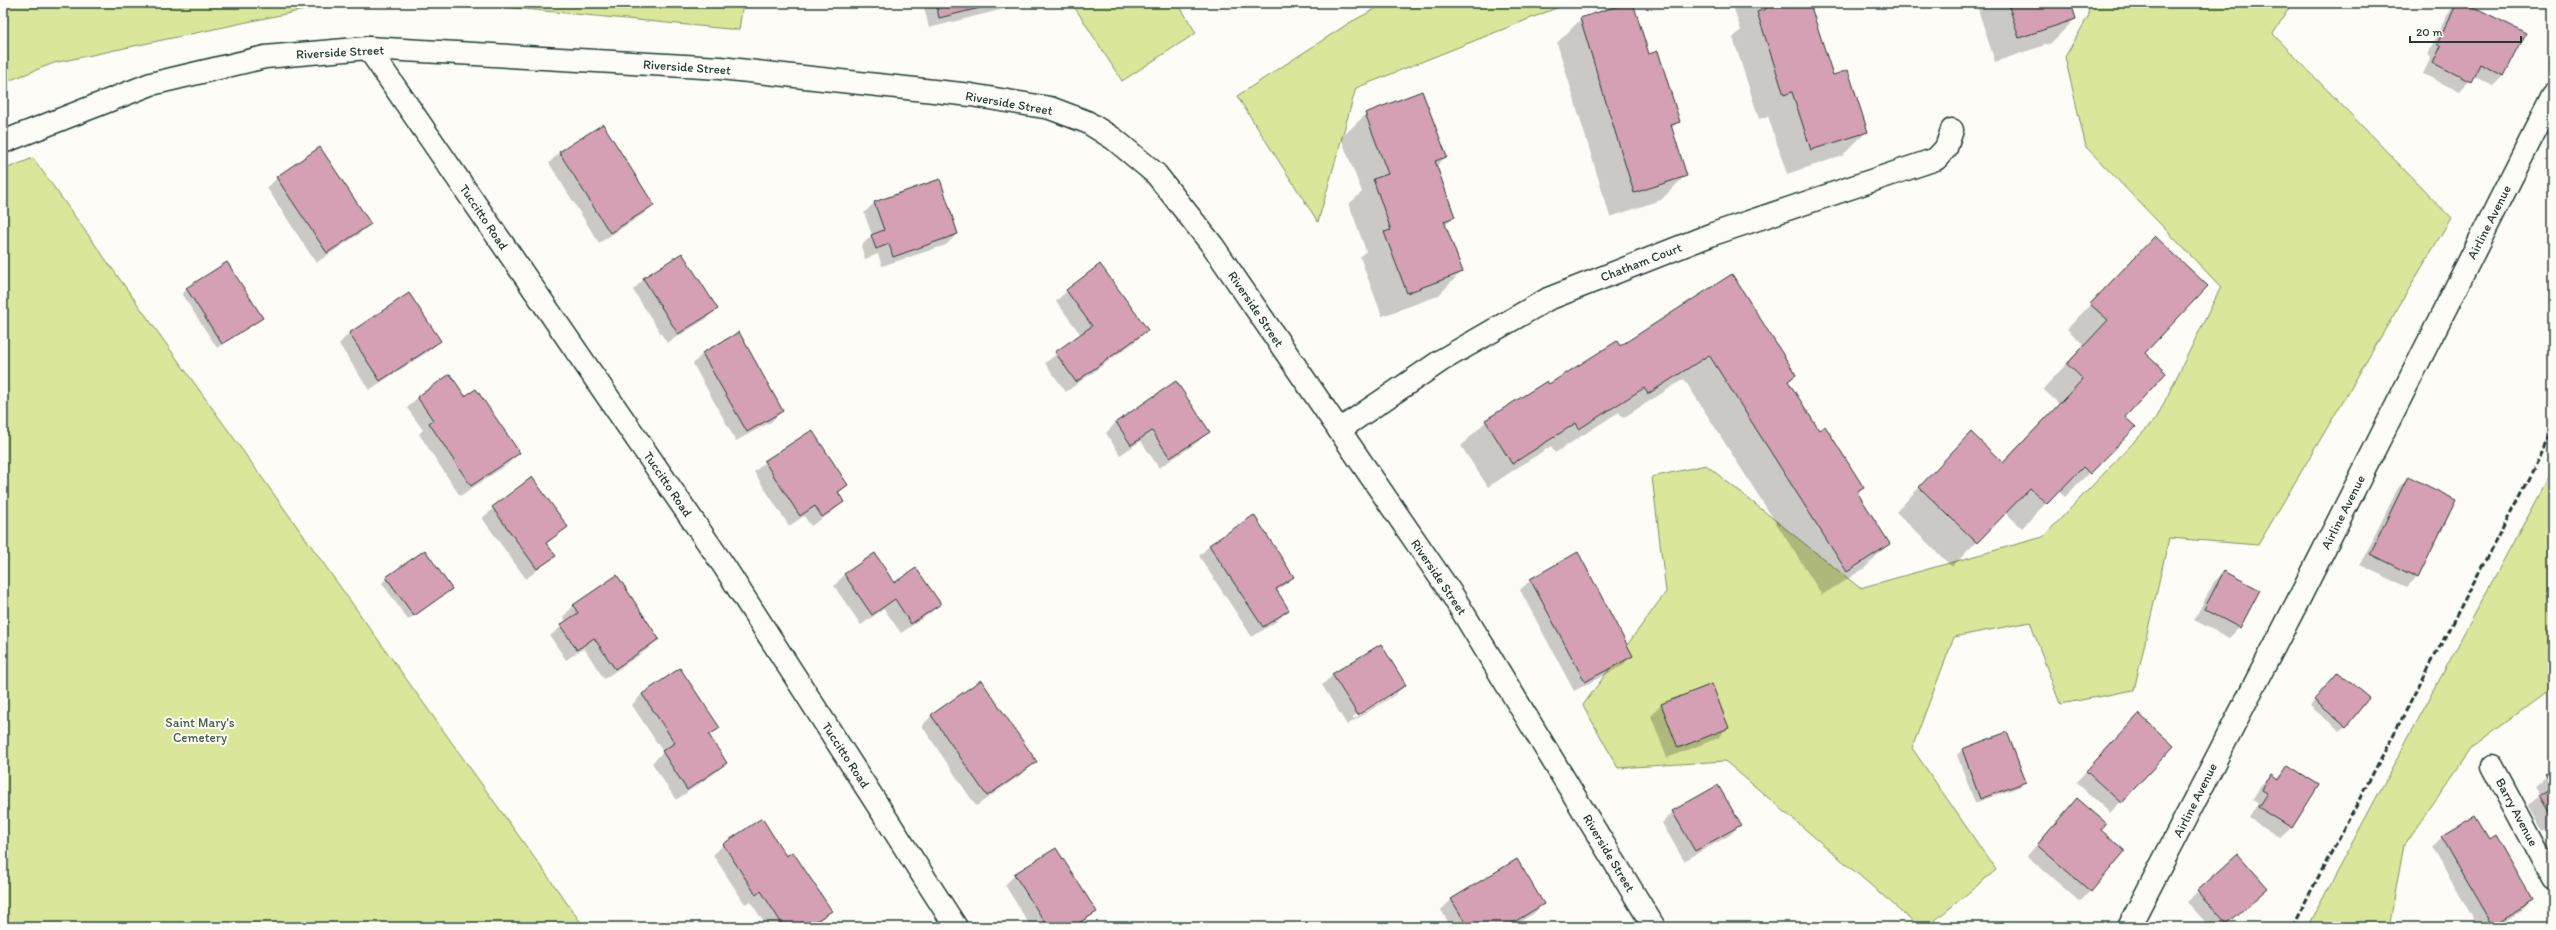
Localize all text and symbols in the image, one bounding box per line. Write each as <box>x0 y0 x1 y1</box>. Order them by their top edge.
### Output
scale bar <box>2410 18 2521 44</box>
text: 20 m <box>2416 25 2443 39</box>
street label: Riverside Street <box>296 42 385 62</box>
street label: Riverside Street <box>642 56 732 78</box>
street label: Riverside Street <box>964 88 1054 118</box>
street label: Tuccitto Road <box>457 181 511 253</box>
street label: Airline Avenue <box>2464 182 2514 262</box>
street label: Chatham Court <box>1598 240 1684 284</box>
street label: Riverside Street <box>1225 268 1287 350</box>
street label: Tuccitto Road <box>641 448 695 520</box>
street label: Airline Avenue <box>2318 472 2368 552</box>
street label: Riverside Street <box>1408 536 1470 618</box>
park label: Saint Mary's Cemetery <box>165 715 235 745</box>
street label: Tuccitto Road <box>819 719 873 791</box>
street label: Airline Avenue <box>2170 760 2220 840</box>
street label: Barry Avenue <box>2493 775 2541 849</box>
street label: Riverside Street <box>1580 811 1638 895</box>

